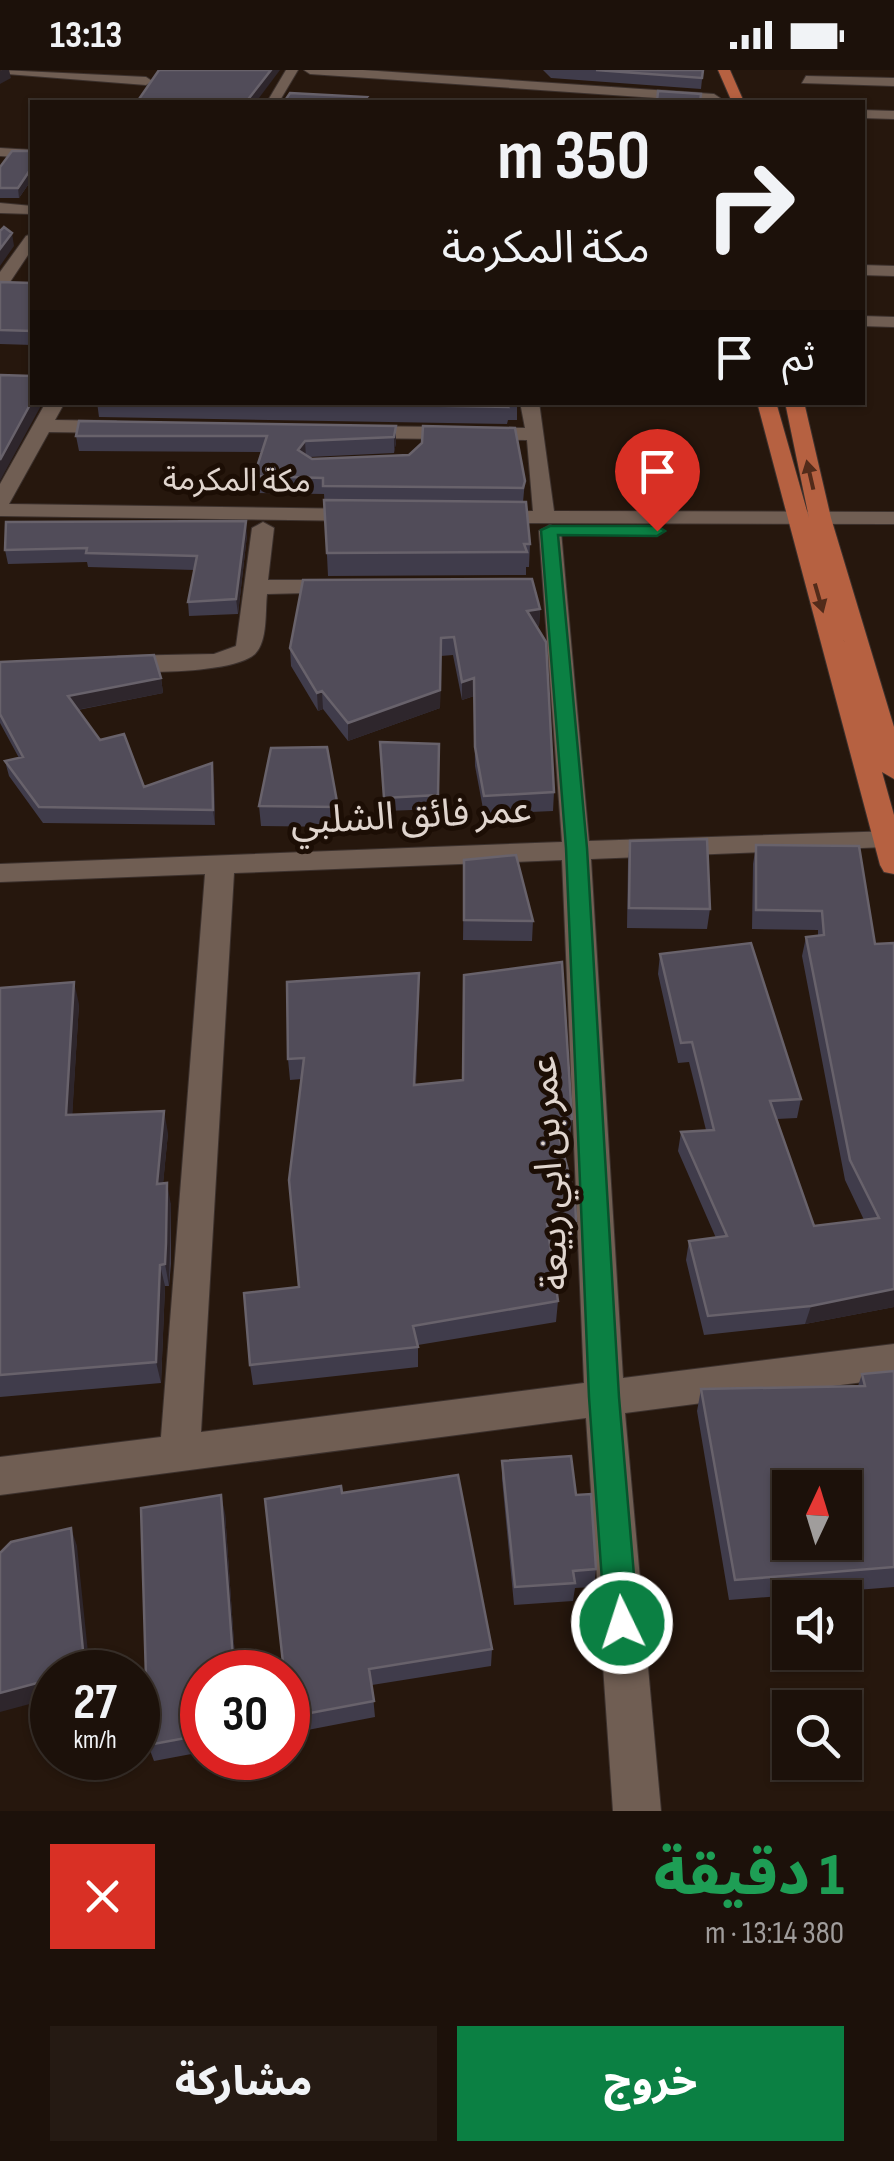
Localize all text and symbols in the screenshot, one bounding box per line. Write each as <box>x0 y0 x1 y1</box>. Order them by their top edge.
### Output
text: 13:13 <box>50 13 122 58</box>
text: 350 m <box>497 115 650 199</box>
icon: right <box>685 140 815 270</box>
text: مكة المكرمة <box>442 221 650 276</box>
icon: arrive <box>707 330 762 385</box>
text: ثم <box>782 336 815 381</box>
pin <box>615 429 700 532</box>
icon: arrive <box>630 444 685 499</box>
one-way arrow <box>802 459 817 490</box>
street label: مكة المكرمة <box>163 460 311 502</box>
one-way arrow <box>811 583 827 614</box>
street label: عمر فائق الشلبي <box>290 787 533 850</box>
street label: عمر بن ابي ربيعة <box>521 1054 583 1291</box>
north arrow <box>772 1470 862 1560</box>
map controls <box>772 1470 862 1780</box>
position arrow <box>570 1571 674 1675</box>
button: sound <box>772 1580 862 1670</box>
speed limit sign: 30 <box>180 1650 310 1780</box>
text: 27 <box>73 1673 117 1733</box>
button: search <box>772 1690 862 1780</box>
text: km/h <box>73 1725 117 1756</box>
text: 1 دقيقة <box>653 1840 844 1912</box>
button: close <box>50 1844 155 1949</box>
text: 380 m · 13:14 <box>705 1914 844 1953</box>
button: مشاركة <box>50 2026 437 2141</box>
button: خروج <box>457 2026 844 2141</box>

